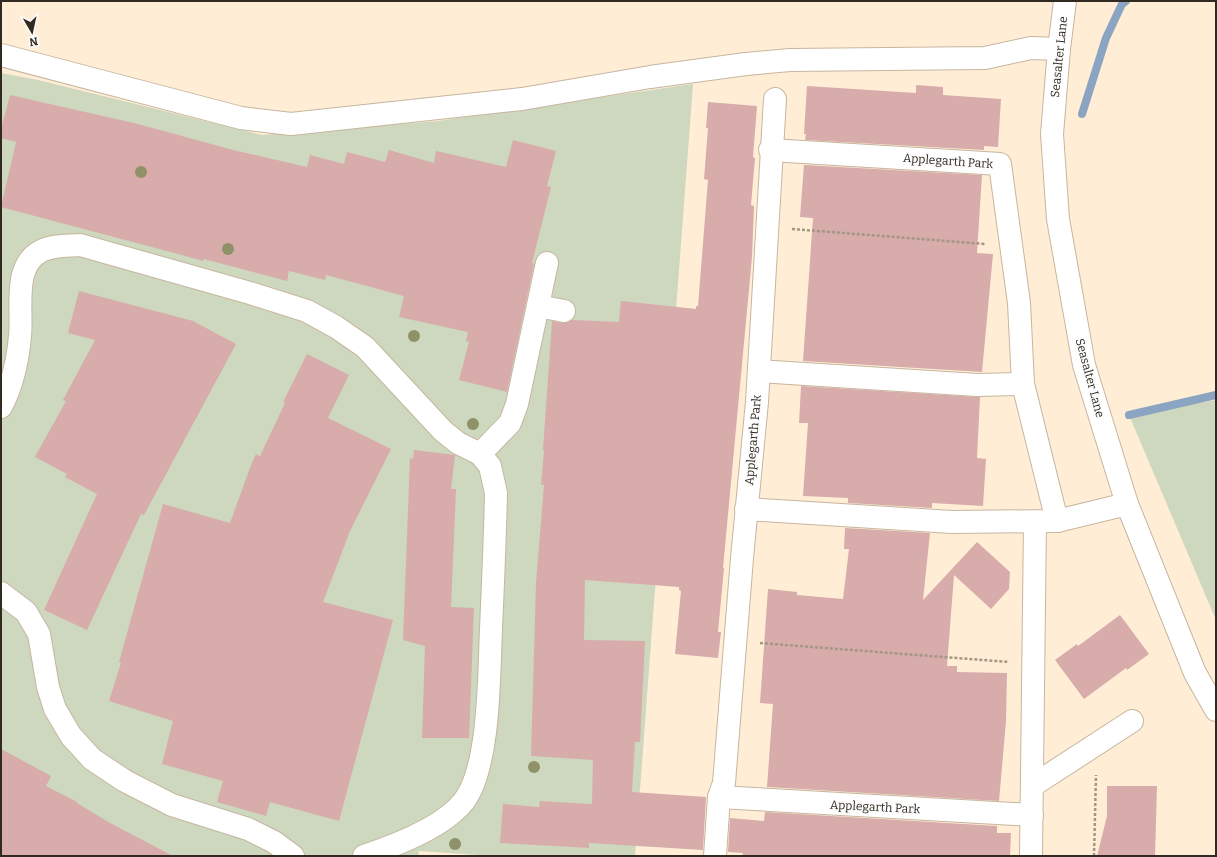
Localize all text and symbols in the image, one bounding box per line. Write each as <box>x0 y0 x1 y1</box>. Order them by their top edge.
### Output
north arrow <box>12 12 52 52</box>
street label: Seasalter Lane <box>1048 16 1070 98</box>
text: N <box>28 34 39 49</box>
street label: Applegarth Park <box>902 151 994 171</box>
street label: Seasalter Lane <box>1073 337 1107 419</box>
street label: Applegarth Park <box>742 394 764 486</box>
street label: Applegarth Park <box>829 798 921 816</box>

